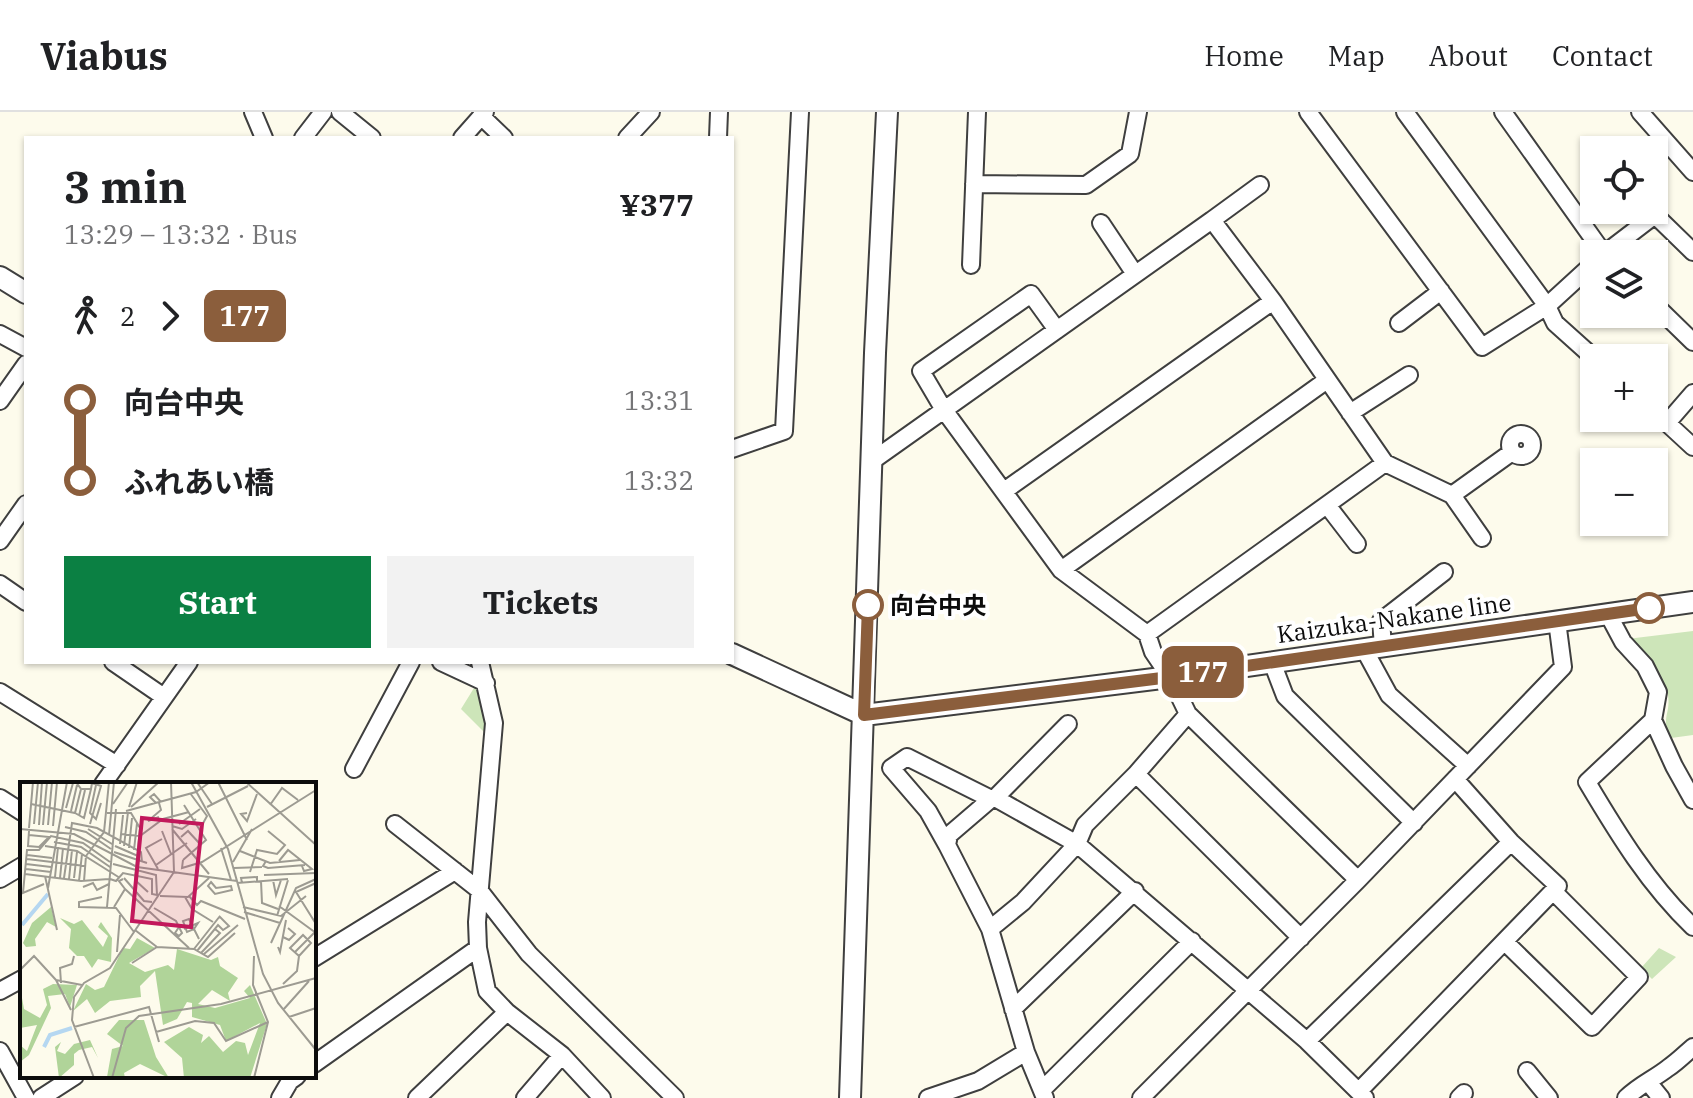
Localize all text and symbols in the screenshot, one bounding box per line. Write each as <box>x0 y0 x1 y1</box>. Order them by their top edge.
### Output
text: Viabus <box>40 31 168 80</box>
text: Home <box>1204 37 1284 74</box>
text: Map <box>1328 37 1385 74</box>
text: About <box>1429 37 1508 74</box>
text: Contact <box>1552 37 1653 74</box>
map controls <box>1580 136 1668 536</box>
button: locate <box>1580 136 1668 224</box>
text: 3 min <box>64 158 187 215</box>
text: ¥377 <box>620 185 694 224</box>
text: 13:29 – 13:32 · Bus <box>64 217 298 251</box>
button: layers <box>1580 240 1668 328</box>
icon: walk <box>64 294 108 338</box>
icon: forward <box>148 294 192 338</box>
text: 177 <box>220 297 270 334</box>
text: 2 <box>120 299 136 333</box>
button: + <box>1580 344 1668 432</box>
text: 向台中央 <box>124 382 244 421</box>
text: 13:31 <box>624 383 694 417</box>
button: − <box>1580 448 1668 536</box>
text: ふれあい橋 <box>124 462 274 501</box>
text: 13:32 <box>624 463 694 497</box>
button: Start <box>64 556 371 648</box>
button: Tickets <box>387 556 694 648</box>
street label: Kaizuka-Nakane line <box>1275 586 1513 650</box>
place label: 向台中央 <box>890 589 986 621</box>
marker: 向台中央 <box>853 590 883 620</box>
unlabelled marker <box>1634 593 1664 623</box>
line badge: 177 <box>1157 646 1249 698</box>
text: 177 <box>1178 653 1228 690</box>
inset map <box>20 782 316 1078</box>

